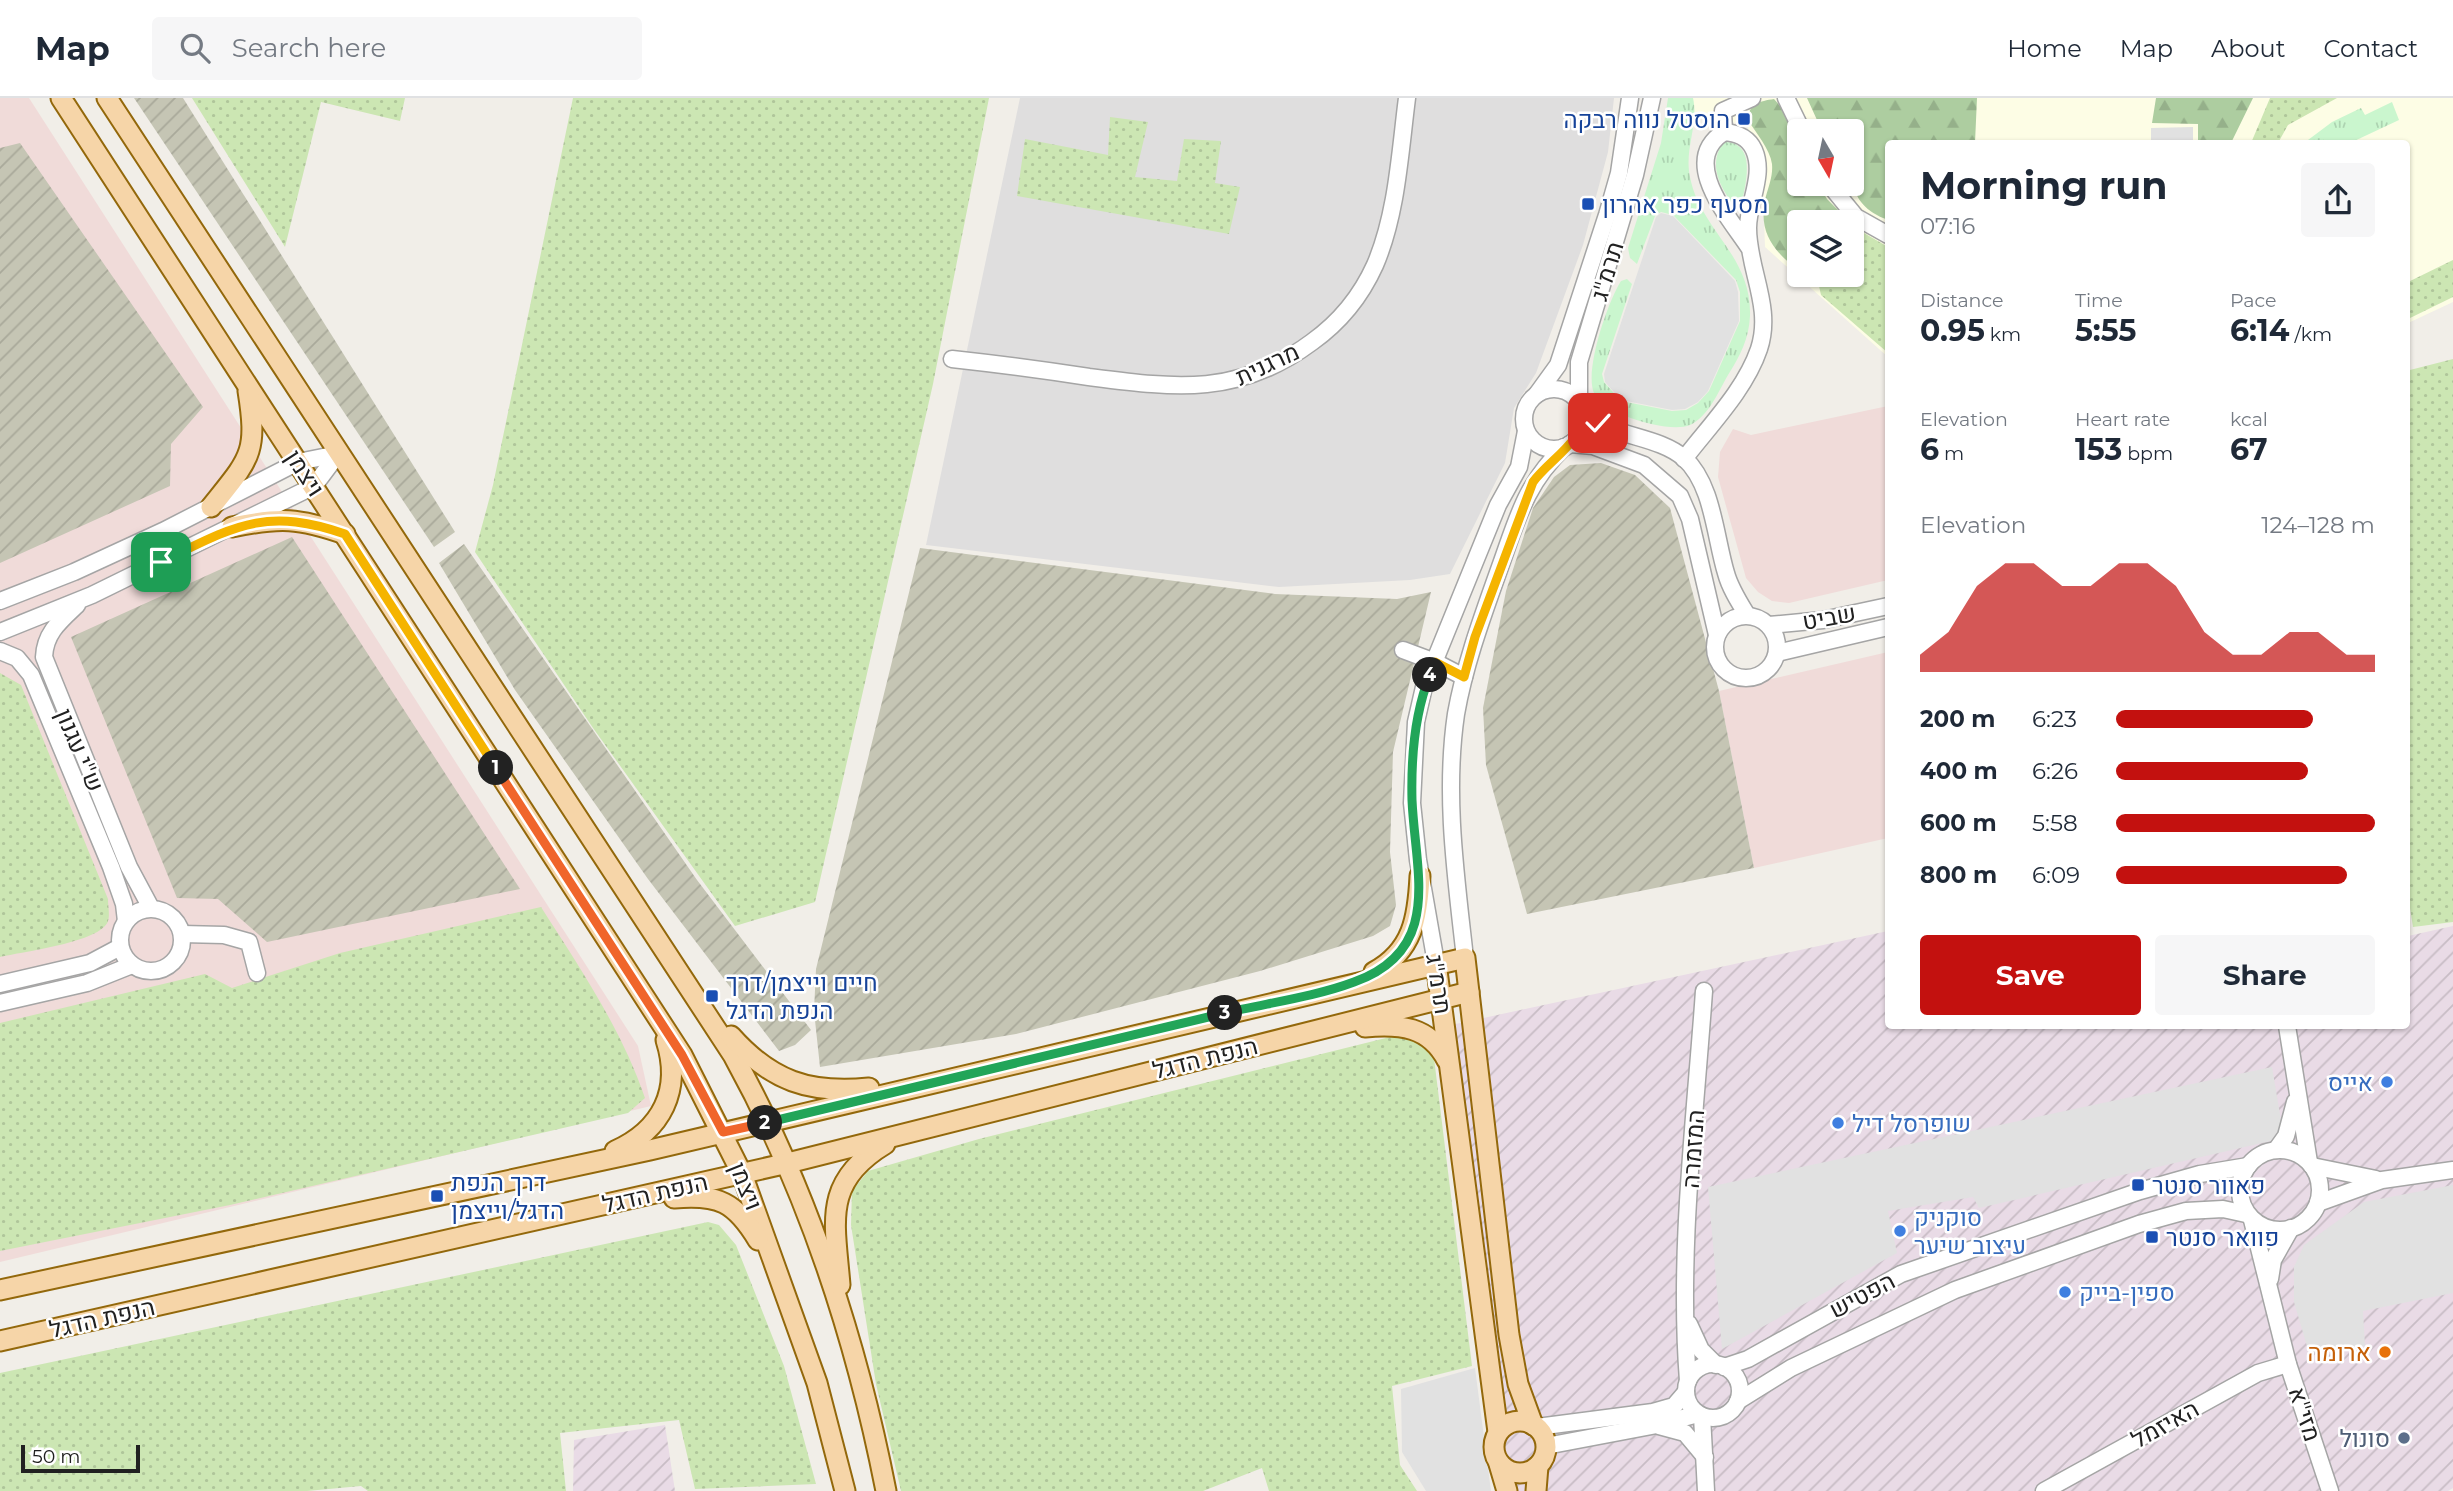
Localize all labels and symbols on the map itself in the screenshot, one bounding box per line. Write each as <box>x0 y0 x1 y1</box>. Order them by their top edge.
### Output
place label: הוסטל נווה רבקה <box>1563 105 1730 134</box>
marker: הוסטל נווה רבקה <box>1736 111 1752 127</box>
north arrow <box>1787 119 1864 196</box>
place label: מסעף כפר אהרון <box>1602 190 1768 219</box>
marker: מסעף כפר אהרון <box>1580 196 1596 212</box>
street label: תרמ"ג <box>1584 238 1630 304</box>
street label: מרגנית <box>1230 337 1304 391</box>
pin <box>1568 393 1628 453</box>
street label: ויצמן <box>279 444 331 502</box>
pin <box>131 532 191 592</box>
street label: שביט <box>1800 598 1858 636</box>
pin: 4 <box>1412 658 1448 692</box>
street label: ש"י עגנון <box>50 704 110 796</box>
pin: 1 <box>478 750 514 786</box>
street label: תרמ"ג <box>1420 952 1458 1016</box>
place label: חיים וייצמן/דרך הנפת הדגל <box>726 968 878 1025</box>
marker: חיים וייצמן/דרך הנפת הדגל <box>704 988 720 1004</box>
pin: 3 <box>1208 996 1242 1030</box>
street label: הנפת הדגל <box>1149 1031 1261 1085</box>
place label: אייס <box>2328 1068 2373 1097</box>
marker: אייס <box>2379 1074 2395 1090</box>
pin: 2 <box>748 1105 782 1140</box>
street label: המזמרה <box>1676 1109 1710 1189</box>
place label: שופרסל דיל <box>1852 1109 1971 1138</box>
marker: שופרסל דיל <box>1830 1115 1846 1131</box>
street label: ויצמן <box>723 1158 769 1214</box>
street label: הנפת הדגל <box>599 1167 711 1219</box>
place label: דרך הנפת הדגל/וייצמן <box>451 1168 564 1225</box>
place label: פאוור סנטר <box>2152 1171 2265 1200</box>
marker: פאוור סנטר <box>2130 1177 2146 1193</box>
marker: דרך הנפת הדגל/וייצמן <box>429 1188 445 1204</box>
place label: סוקניק עיצוב שיער <box>1914 1203 2026 1260</box>
marker: סוקניק עיצוב שיער <box>1892 1223 1908 1239</box>
place label: פוואר סנטר <box>2166 1223 2279 1252</box>
marker: פוואר סנטר <box>2144 1229 2160 1245</box>
street label: הפטיש <box>1824 1266 1900 1324</box>
place label: ספין-בייק <box>2079 1278 2175 1307</box>
marker: ספין-בייק <box>2057 1284 2073 1300</box>
street label: הנפת הדגל <box>46 1292 158 1344</box>
place label: ארומה <box>2307 1338 2371 1367</box>
marker: ארומה <box>2377 1344 2393 1360</box>
street label: מזי"א <box>2283 1383 2327 1445</box>
street label: האיזמל <box>2126 1394 2204 1454</box>
place label: סונול <box>2340 1424 2390 1453</box>
marker: סונול <box>2396 1430 2412 1446</box>
scale bar <box>21 1442 140 1474</box>

